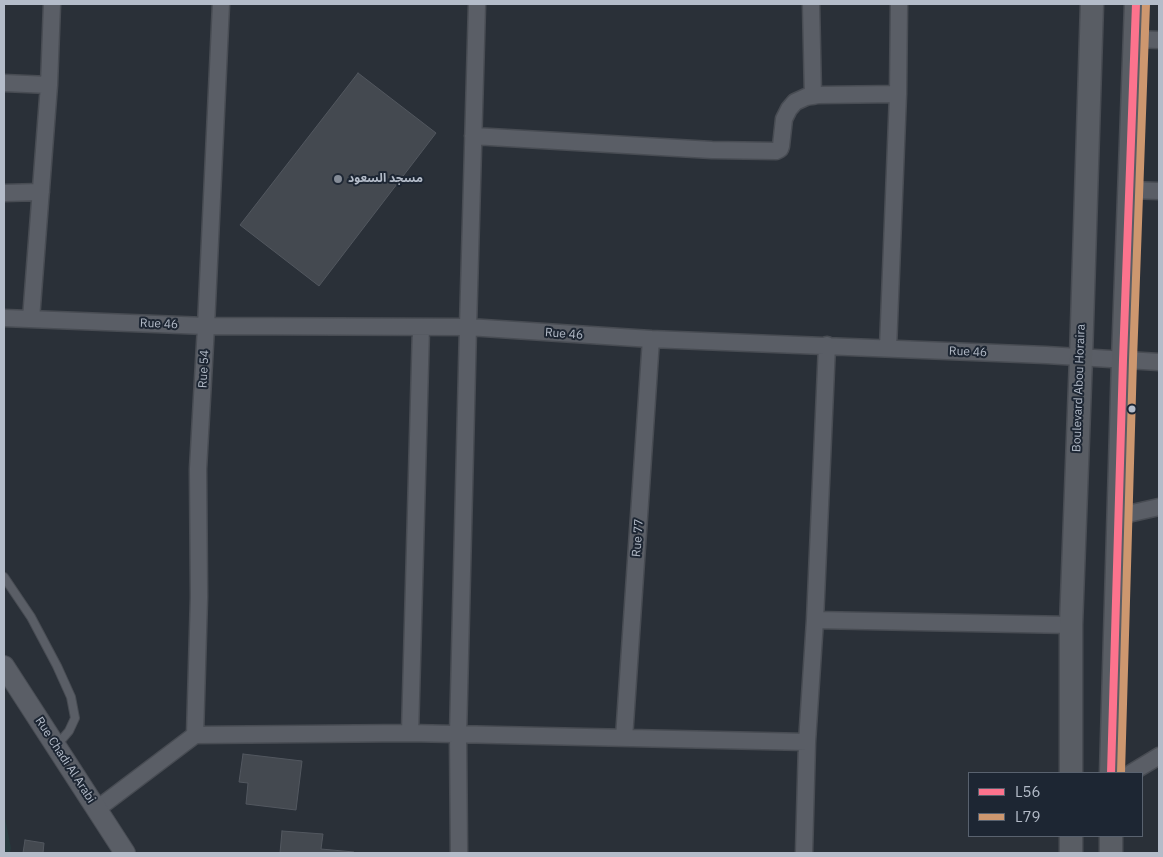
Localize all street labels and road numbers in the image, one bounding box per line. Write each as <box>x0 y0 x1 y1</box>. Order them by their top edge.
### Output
street label: Rue 46 <box>140 316 178 332</box>
street label: Boulevard Abou Horaira <box>1070 324 1088 452</box>
street label: Rue 46 <box>544 325 584 343</box>
street label: Rue 46 <box>949 344 987 360</box>
street label: Rue 54 <box>196 349 212 389</box>
street label: Rue 77 <box>629 518 647 558</box>
street label: Rue Chadi Al Arabi <box>32 714 98 806</box>

